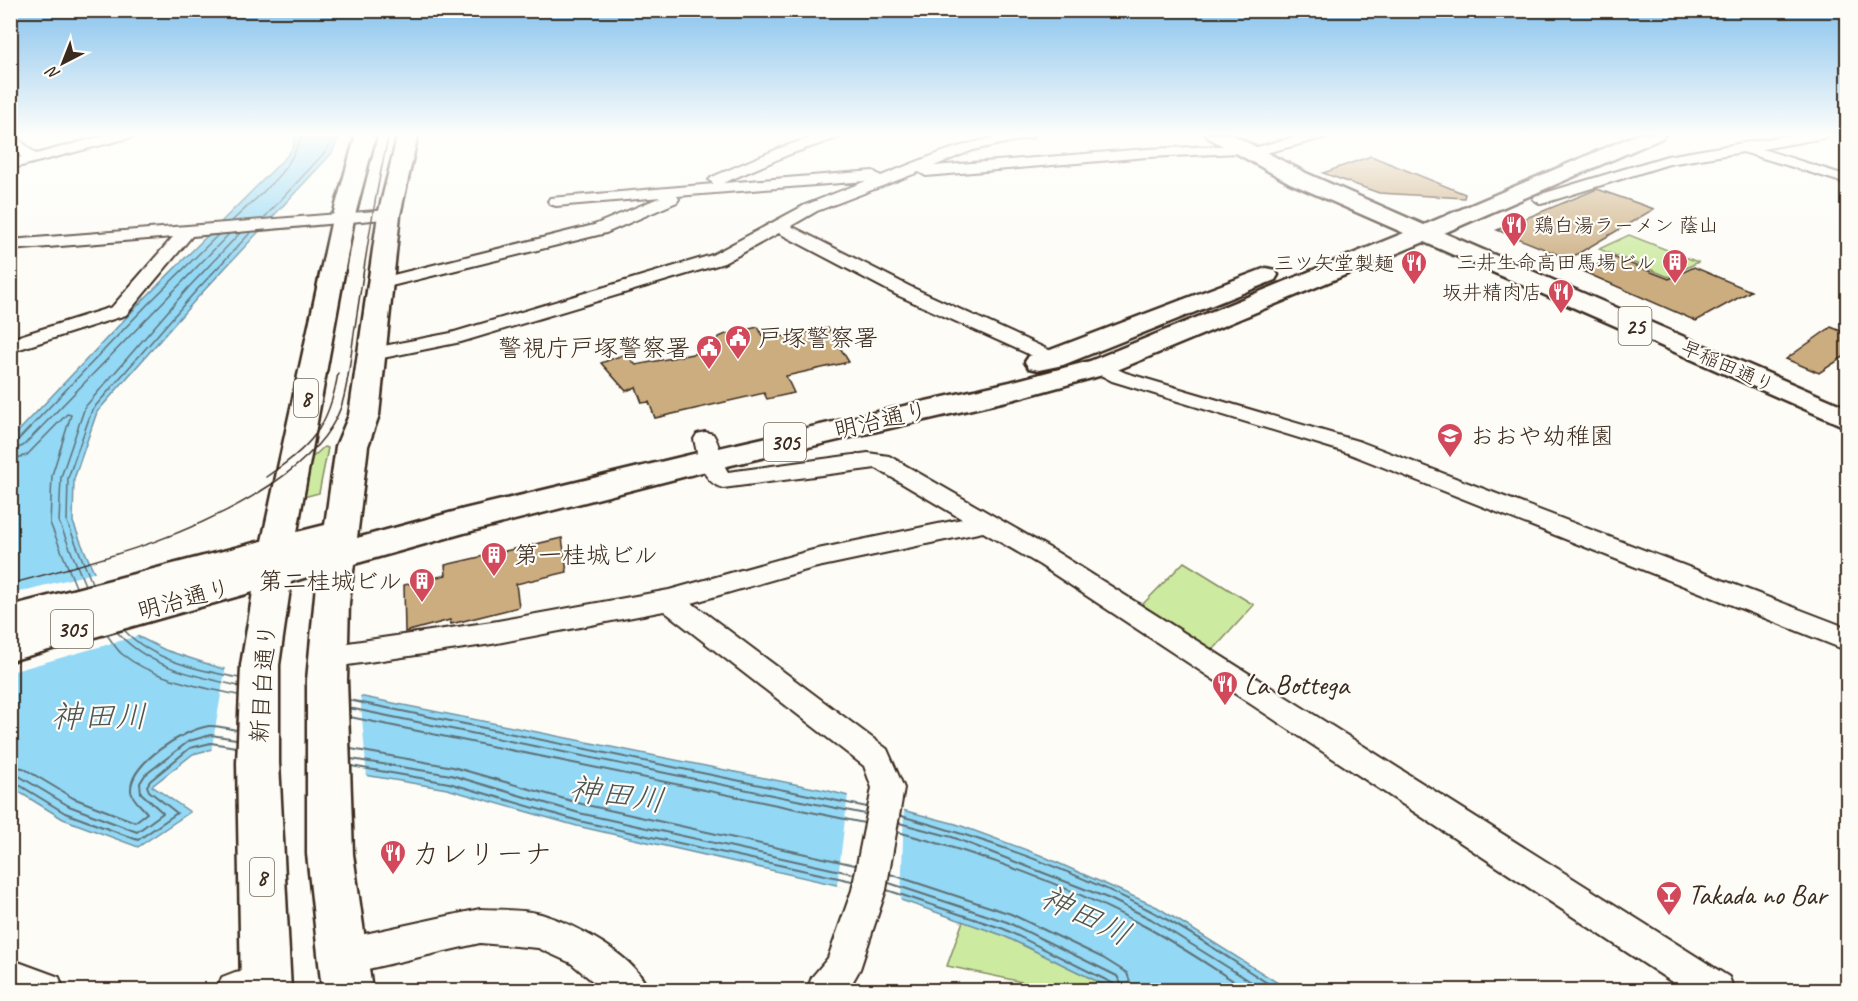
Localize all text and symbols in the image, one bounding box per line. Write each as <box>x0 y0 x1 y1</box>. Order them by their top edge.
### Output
north arrow <box>33 33 93 93</box>
text: N <box>41 61 64 84</box>
restaurant icon: 鶏白湯ラーメン 蔭山 <box>1499 210 1529 248</box>
place label: 鶏白湯ラーメン 蔭山 <box>1534 213 1719 238</box>
building icon: 三井生命高田馬場ビル <box>1660 247 1690 285</box>
restaurant icon: 三ツ矢堂製麺 <box>1399 248 1429 286</box>
place label: 三井生命高田馬場ビル <box>1456 250 1656 275</box>
place label: 三ツ矢堂製麺 <box>1274 251 1394 276</box>
restaurant icon: 坂井精肉店 <box>1546 277 1576 315</box>
place label: 坂井精肉店 <box>1442 280 1542 305</box>
road number: 25 <box>1618 307 1652 345</box>
public building icon: 戸塚警察署 <box>723 323 753 361</box>
place label: 戸塚警察署 <box>758 323 878 353</box>
place label: 警視庁戸塚警察署 <box>498 333 690 363</box>
public building icon: 警視庁戸塚警察署 <box>694 333 724 371</box>
street label: 早稲田通り <box>1677 335 1779 398</box>
road number: 8 <box>294 379 318 417</box>
street label: 明治通り <box>831 395 931 445</box>
school or university icon: おおや幼稚園 <box>1435 421 1465 459</box>
place label: おおや幼稚園 <box>1470 421 1614 451</box>
road number: 305 <box>764 423 806 461</box>
building icon: 第一桂城ビル <box>479 540 509 578</box>
place label: 第一桂城ビル <box>514 540 658 570</box>
place label: 第二桂城ビル <box>258 566 402 596</box>
building icon: 第二桂城ビル <box>407 566 437 604</box>
street label: 明治通り <box>134 572 234 626</box>
road number: 305 <box>51 610 93 648</box>
street label: 新目白通り <box>244 622 282 744</box>
place label: La Bottega <box>1244 667 1351 702</box>
restaurant icon: La Bottega <box>1210 669 1240 707</box>
water label: 神田川 <box>51 696 147 737</box>
water label: 神田川 <box>567 768 667 821</box>
place label: カレリーナ <box>412 836 552 871</box>
restaurant icon: カレリーナ <box>378 838 408 876</box>
road number: 8 <box>250 858 274 896</box>
water label: 神田川 <box>1034 876 1138 955</box>
place label: Takada no Bar <box>1688 877 1829 912</box>
bar icon: Takada no Bar <box>1654 879 1684 917</box>

